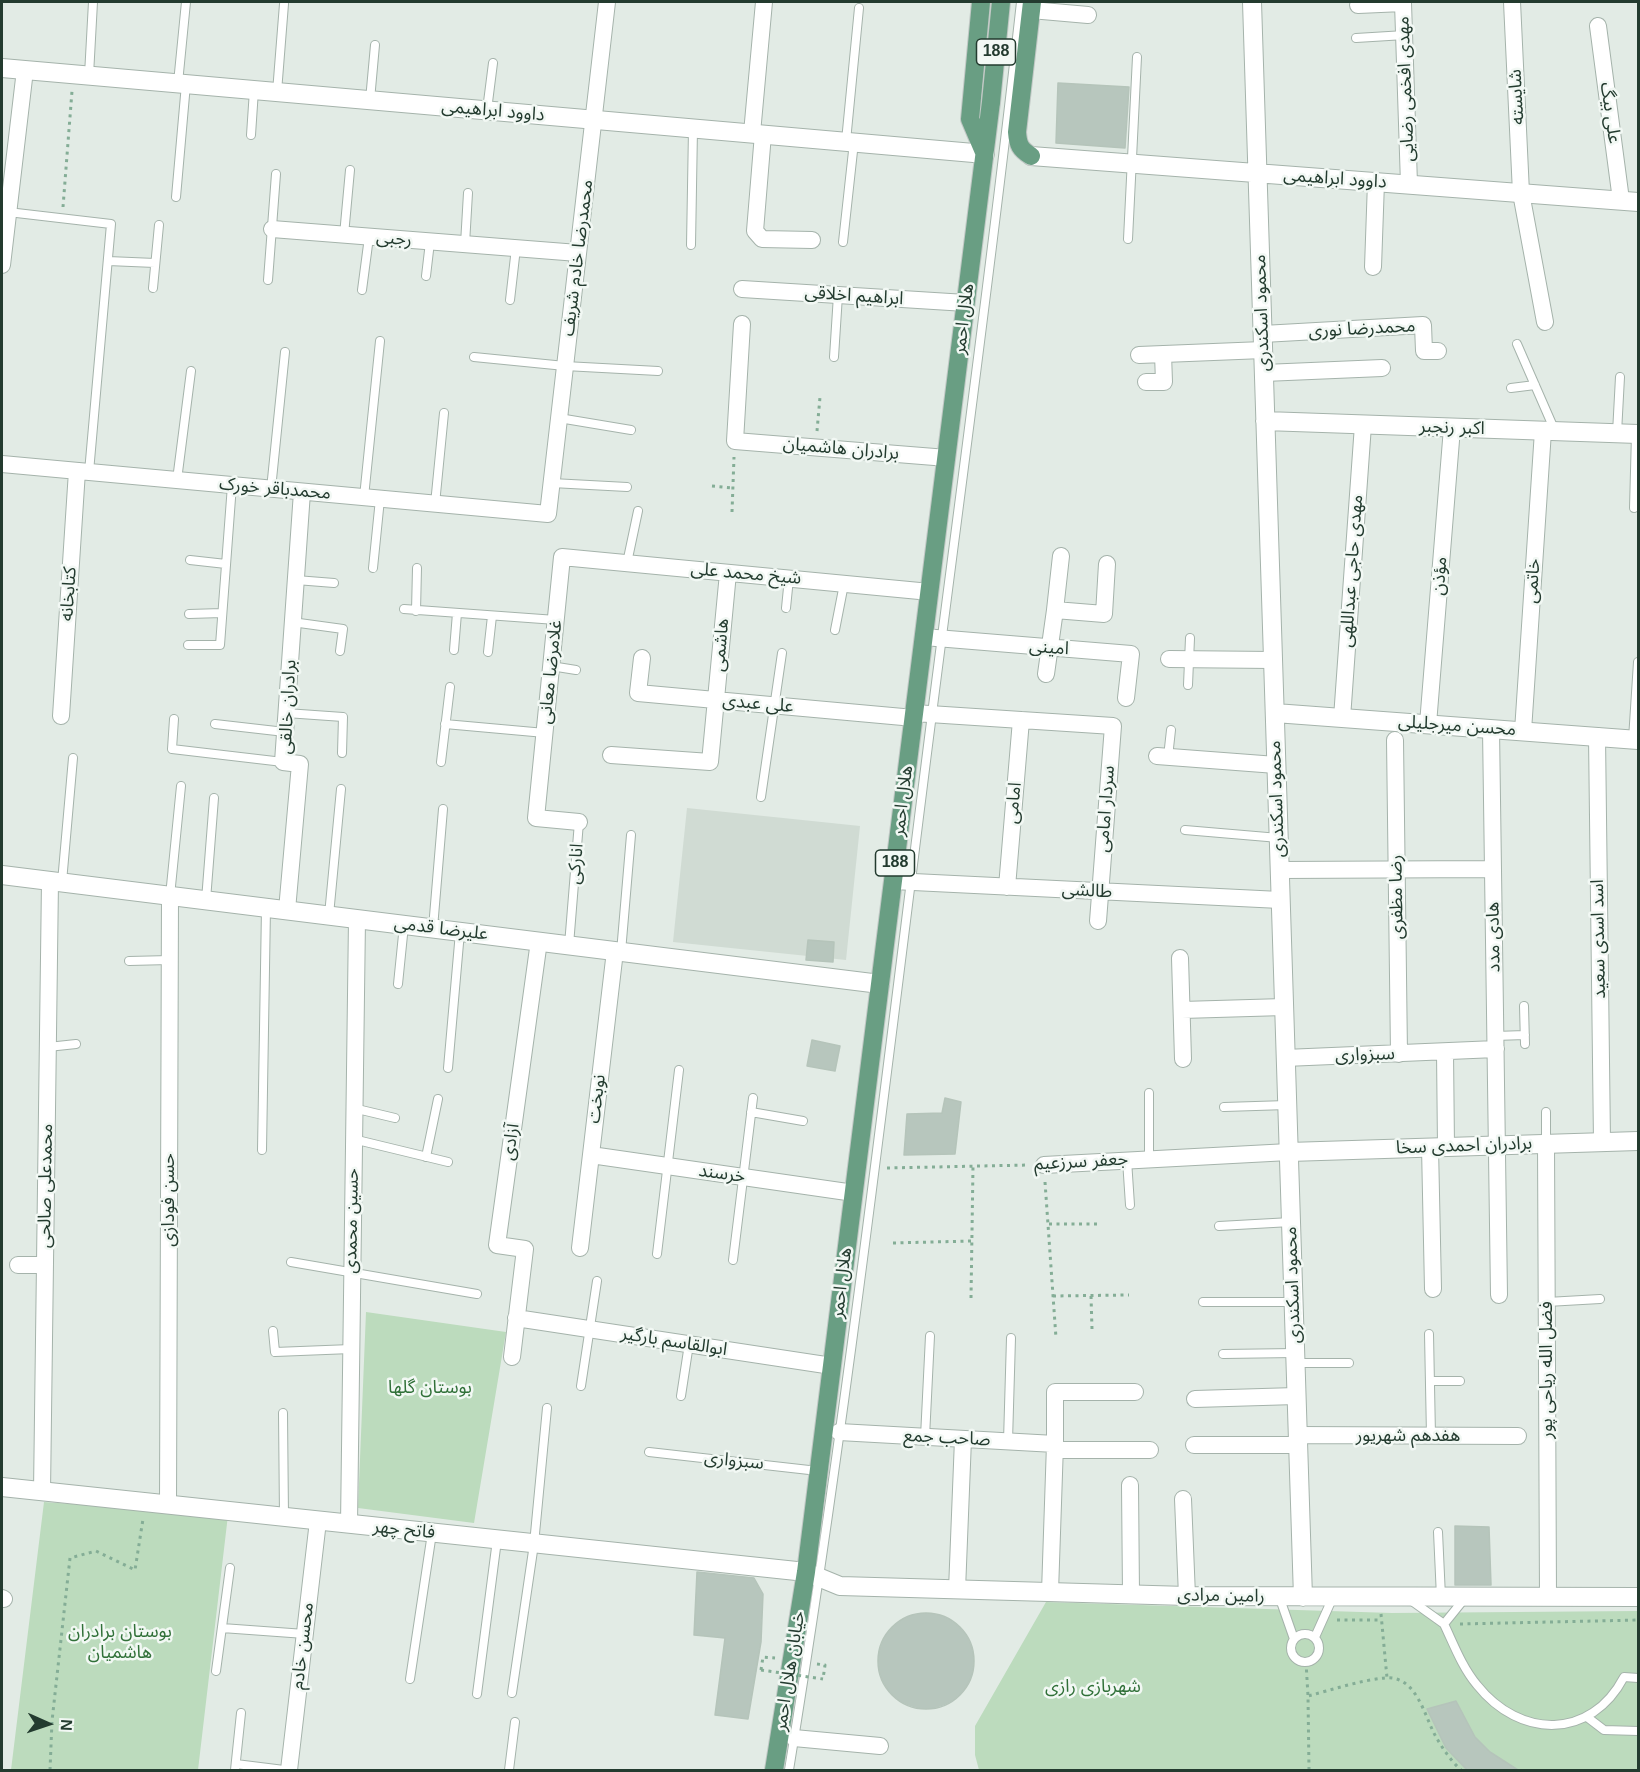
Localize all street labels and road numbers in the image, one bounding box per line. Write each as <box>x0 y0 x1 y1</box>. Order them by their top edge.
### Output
street label: مهدی افخمی رضایی <box>1393 16 1419 162</box>
road number: 188 <box>976 39 1016 65</box>
street label: شایسته <box>1505 69 1529 125</box>
street label: علی بیگ <box>1595 81 1625 145</box>
street label: داوود ابراهیمی <box>441 96 545 126</box>
street label: داوود ابراهیمی <box>1283 165 1387 193</box>
street label: محمدرضا خادم شریف <box>558 179 598 337</box>
street label: رجبی <box>375 227 413 251</box>
street label: محمود اسکندری <box>1249 254 1275 372</box>
street label: ابراهیم اخلاقی <box>804 282 904 310</box>
street label: هلال احمر <box>949 282 979 356</box>
street label: محمدرضا نوری <box>1308 315 1416 343</box>
street label: اکبر رنجبر <box>1419 416 1485 440</box>
street label: برادران هاشمیان <box>782 433 900 465</box>
street label: محمدباقر خورک <box>218 473 332 505</box>
street label: مهدی حاجی عبداللهی <box>1336 494 1368 648</box>
street label: مؤذن <box>1428 556 1452 596</box>
street label: شیخ محمد علی <box>690 558 802 590</box>
street label: خاتمی <box>1521 558 1545 604</box>
street label: کتابخانه <box>56 566 82 622</box>
street label: هاشمی <box>708 617 734 673</box>
street label: غلامرضا معانی <box>535 619 567 725</box>
street label: امینی <box>1028 636 1070 660</box>
street label: برادران خالقی <box>275 659 301 755</box>
street label: علی عبدی <box>722 690 794 718</box>
street label: محسن میرجلیلی <box>1397 711 1517 741</box>
street label: محمود اسکندری <box>1264 740 1290 858</box>
street label: هلال احمر <box>888 764 918 838</box>
street label: سردار امامی <box>1092 765 1120 853</box>
street label: امامی <box>1001 781 1027 825</box>
street label: انارکی <box>563 843 589 885</box>
road number: 188 <box>876 850 914 876</box>
street label: رضا مظفری <box>1385 855 1409 939</box>
street label: طالشی <box>1061 879 1113 903</box>
street label: اسد اسدی سعید <box>1587 879 1611 999</box>
street label: هادی مدد <box>1483 902 1505 972</box>
street label: علیرضا قدمی <box>393 913 489 945</box>
street label: سبزواری <box>1335 1043 1395 1067</box>
street label: نوبخت <box>583 1073 611 1125</box>
street label: آزادی <box>498 1122 524 1162</box>
street label: محمدعلی صالحی <box>34 1124 58 1248</box>
street label: برادران احمدی سخا <box>1395 1133 1533 1159</box>
street label: جعفر سرزعیم <box>1033 1149 1129 1175</box>
street label: حسن فودازی <box>158 1153 180 1247</box>
street label: خرسند <box>697 1160 747 1188</box>
street label: حسین محمدی <box>340 1168 364 1274</box>
street label: محمود اسکندری <box>1280 1226 1306 1344</box>
street label: هلال احمر <box>827 1246 857 1320</box>
street label: فضل الله ریاحی پور <box>1536 1301 1558 1439</box>
street label: ابوالقاسم بارگیر <box>619 1323 729 1361</box>
street label: صاحب جمع <box>903 1425 991 1451</box>
street label: هفدهم شهریور <box>1356 1425 1460 1447</box>
street label: سبزواری <box>703 1447 765 1475</box>
street label: فاتح چهر <box>372 1516 436 1544</box>
street label: رامین مرادی <box>1177 1584 1265 1608</box>
street label: محسن خادم <box>287 1601 319 1691</box>
street label: خیابان هلال احمر <box>770 1610 810 1732</box>

